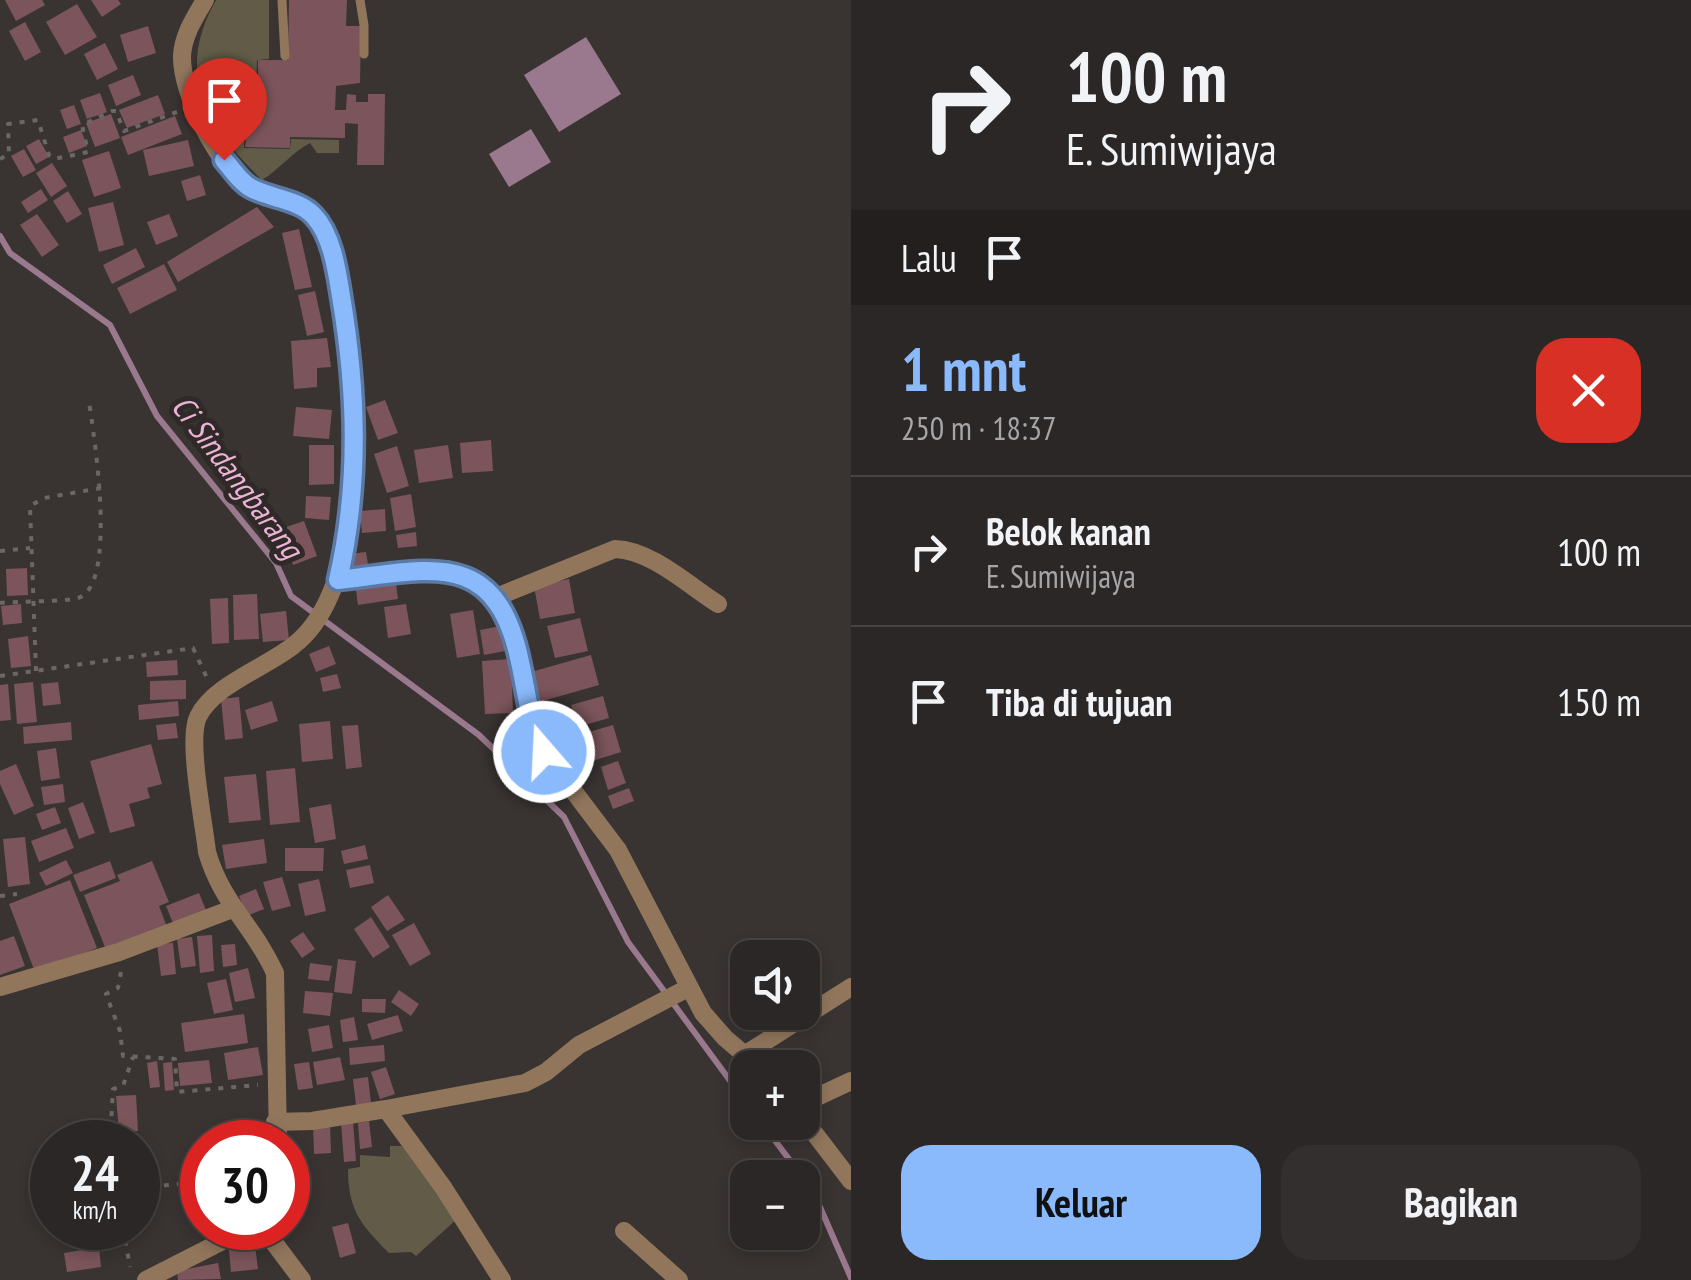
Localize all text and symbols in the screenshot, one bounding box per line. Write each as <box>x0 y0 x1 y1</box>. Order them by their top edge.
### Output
text: 100 m <box>1066 31 1227 121</box>
icon: right <box>901 40 1031 170</box>
pin <box>182 58 267 161</box>
icon: arrive <box>197 73 252 128</box>
text: E. Sumiwijaya <box>1066 119 1277 177</box>
icon: arrive <box>977 230 1032 285</box>
text: Lalu <box>901 233 957 282</box>
text: 1 mnt <box>901 330 1026 408</box>
button: close <box>1536 338 1641 443</box>
water label: Ci Sindangbarang <box>163 386 314 568</box>
text: 250 m · 18:37 <box>901 407 1056 449</box>
text: Belok kanan <box>986 506 1151 555</box>
icon: right <box>901 524 956 579</box>
text: 100 m <box>1557 527 1641 576</box>
text: E. Sumiwijaya <box>986 555 1136 597</box>
icon: arrive <box>901 674 956 729</box>
text: Tiba di tujuan <box>986 677 1172 726</box>
text: 150 m <box>1557 677 1641 726</box>
position arrow <box>492 700 596 804</box>
map controls <box>730 940 820 1250</box>
button: sound <box>730 940 820 1030</box>
button: + <box>730 1050 820 1140</box>
speed limit sign: 30 <box>180 1120 310 1250</box>
text: 24 <box>71 1140 119 1205</box>
button: Keluar <box>901 1145 1261 1260</box>
button: Bagikan <box>1281 1145 1641 1260</box>
button: − <box>730 1160 820 1250</box>
text: km/h <box>73 1194 117 1226</box>

